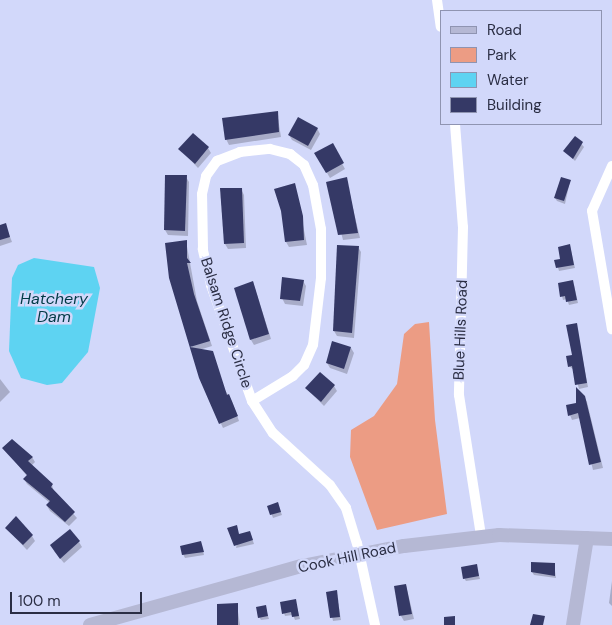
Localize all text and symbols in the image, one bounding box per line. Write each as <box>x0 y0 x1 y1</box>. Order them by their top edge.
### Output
legend <box>440 10 602 125</box>
text: Road <box>487 20 522 40</box>
text: Park <box>487 45 517 65</box>
text: Water <box>487 70 528 90</box>
text: Building <box>487 95 542 115</box>
street label: Balsam Ridge Circle <box>196 255 256 391</box>
street label: Blue Hills Road <box>450 279 472 381</box>
water label: Hatchery Dam <box>20 289 88 327</box>
street label: Cook Hill Road <box>296 539 398 577</box>
scale bar <box>12 582 145 614</box>
text: 100 m <box>18 591 61 611</box>

